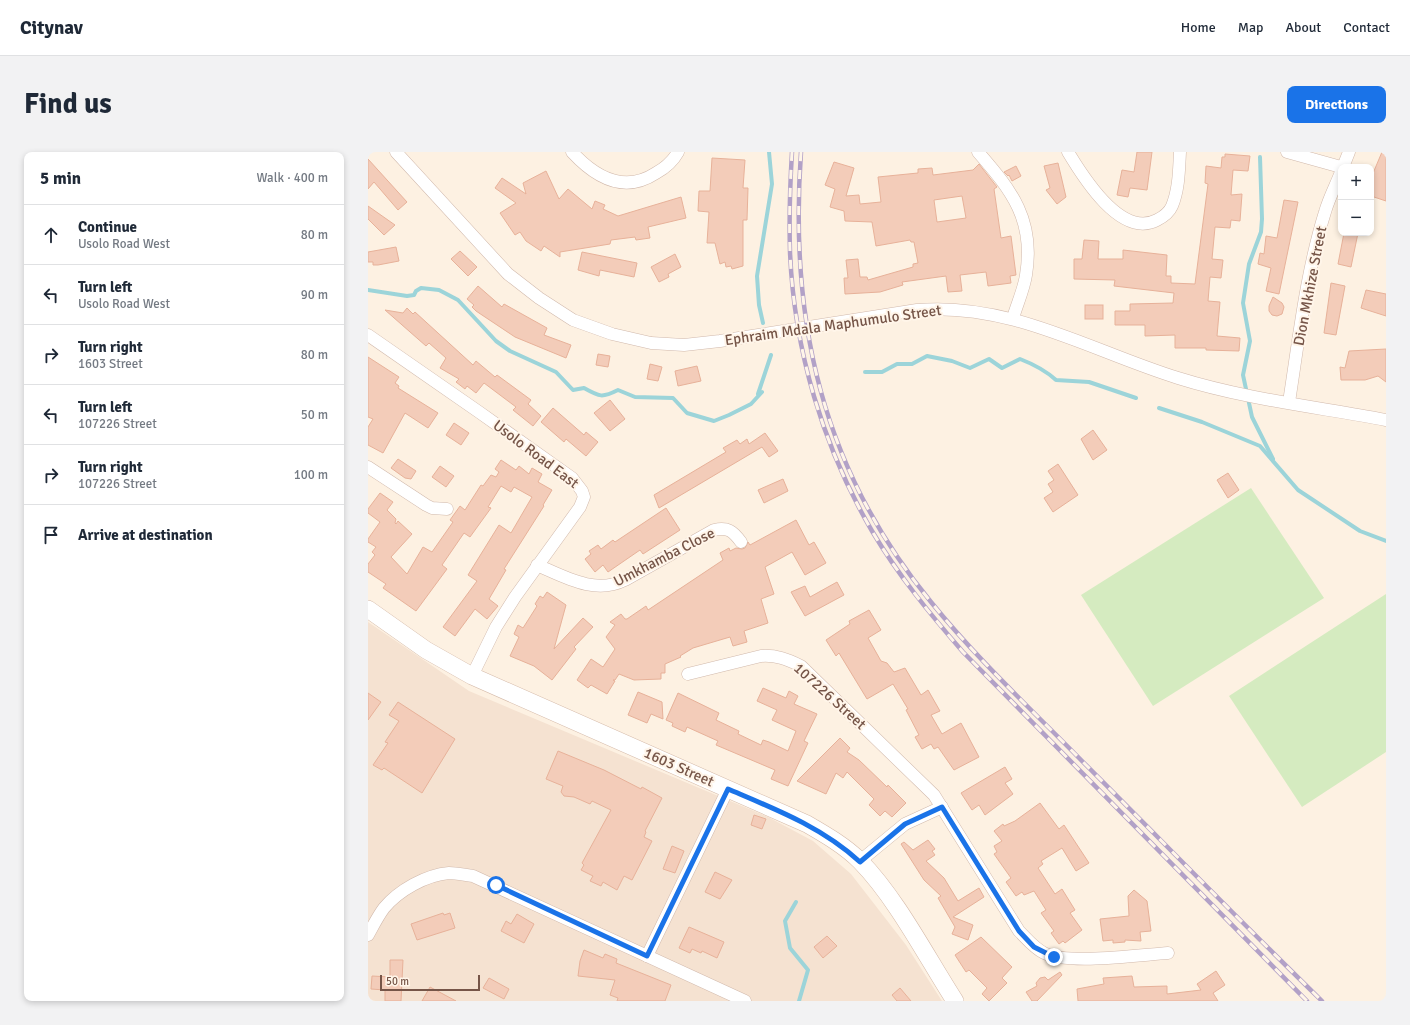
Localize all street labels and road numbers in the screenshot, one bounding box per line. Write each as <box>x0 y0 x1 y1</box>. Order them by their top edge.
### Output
street label: Dion Mkhize Street <box>1290 225 1330 347</box>
street label: Ephraim Mdala Maphumulo Street <box>724 301 942 349</box>
street label: Usolo Road East <box>490 416 582 492</box>
street label: Umkhamba Close <box>610 524 718 590</box>
street label: 107226 Street <box>790 659 870 733</box>
street label: 1603 Street <box>641 744 717 790</box>

